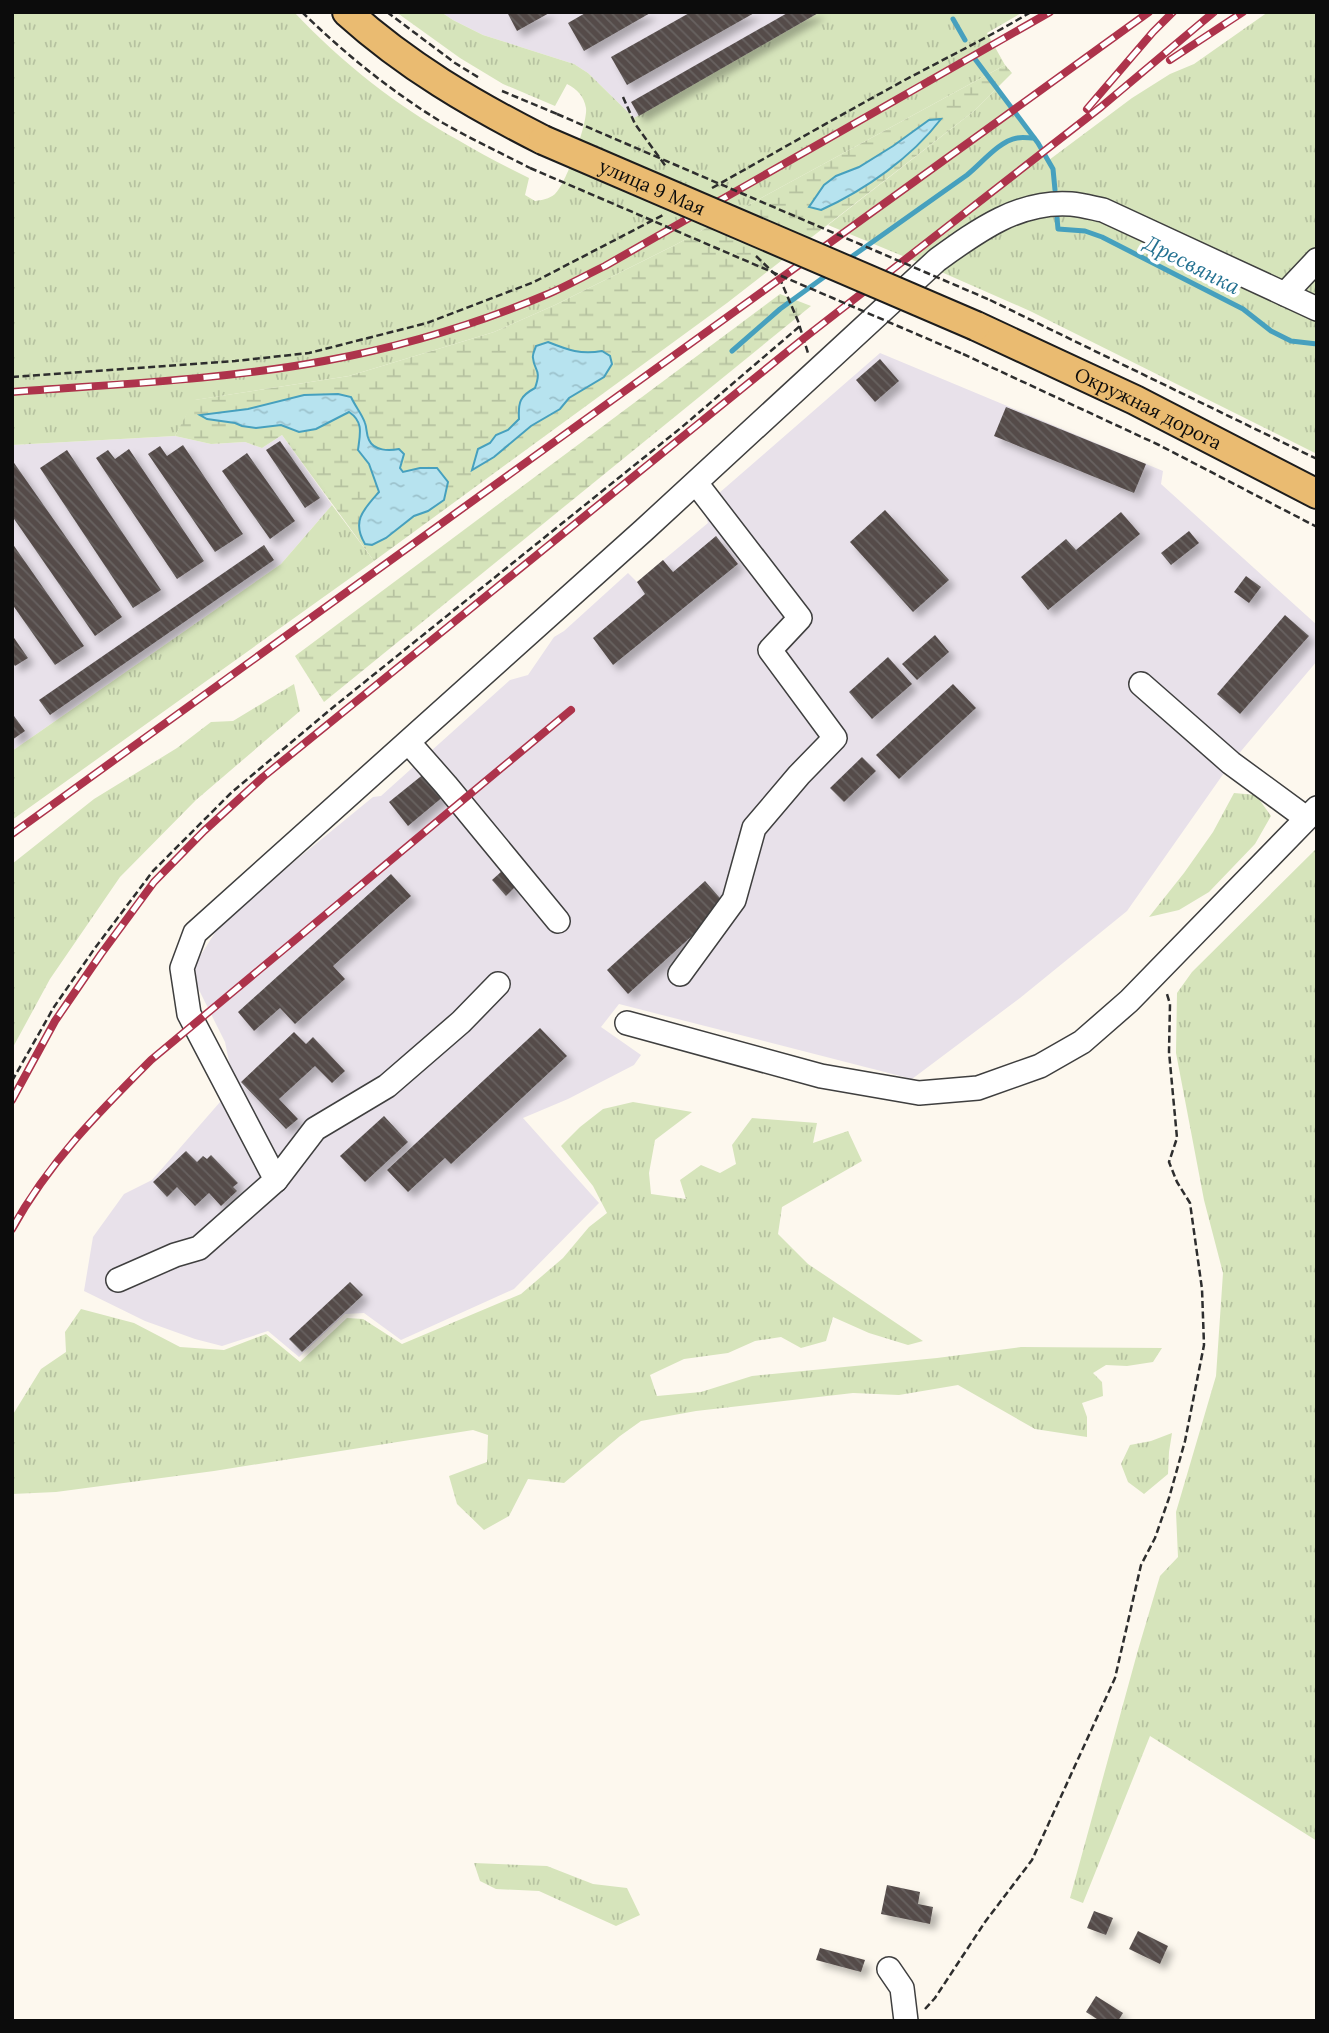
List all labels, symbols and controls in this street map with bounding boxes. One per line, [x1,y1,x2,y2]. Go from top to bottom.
street label: улица 9 Мая [596,154,709,220]
water label: Дресвянка [1139,229,1245,300]
street label: Окружная дорога [1071,362,1226,455]

